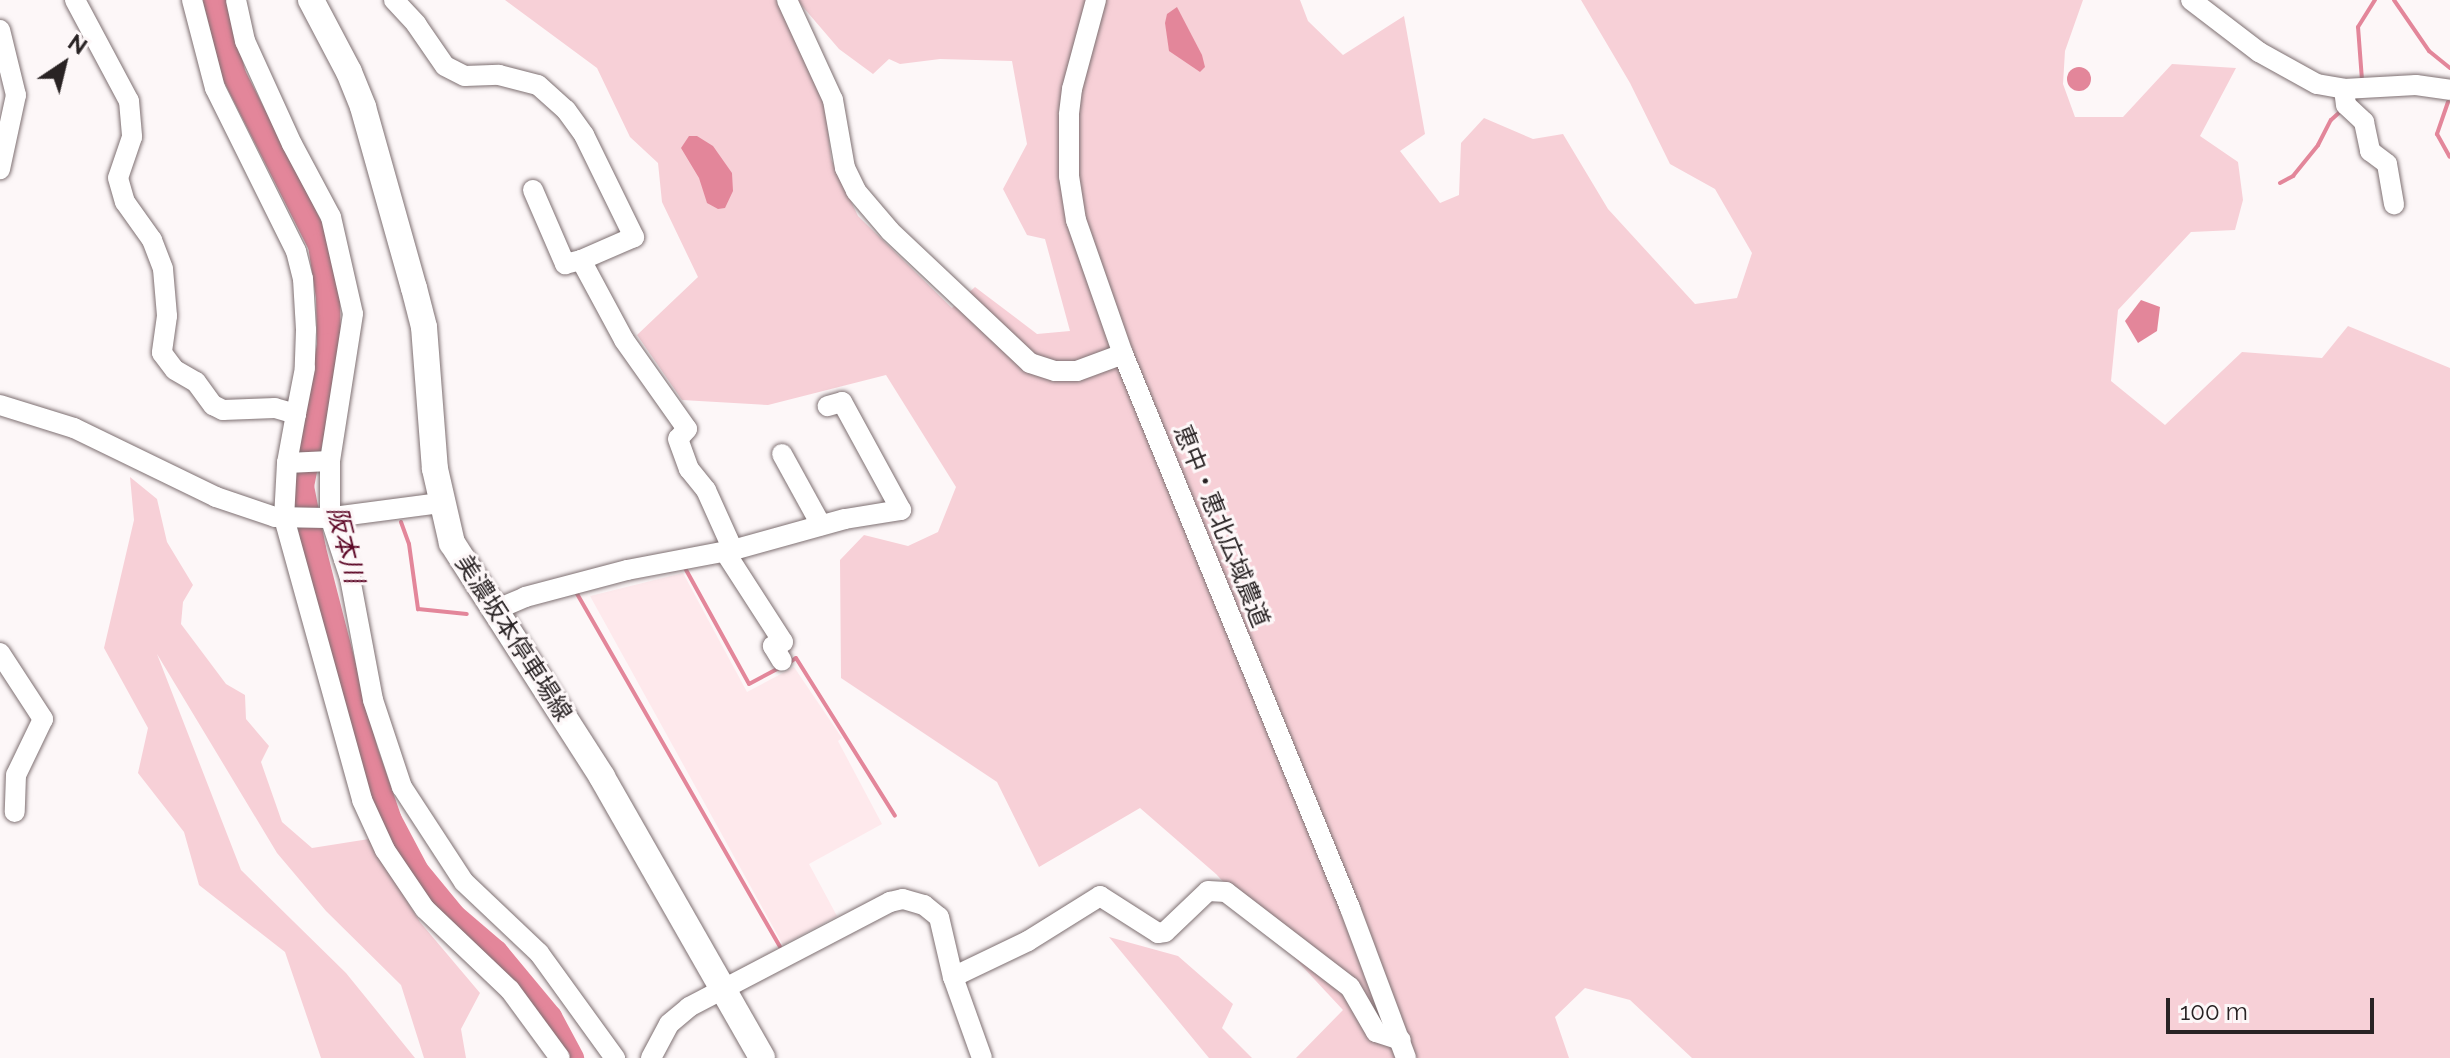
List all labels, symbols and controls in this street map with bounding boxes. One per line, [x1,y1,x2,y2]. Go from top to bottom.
north arrow [24,24,104,104]
text: N [63,29,92,60]
street label: 恵中・恵北広域農道 [1168,420,1276,632]
water label: 阪本川 [320,503,370,587]
street label: 美濃坂本停車場線 [450,550,578,726]
scale bar [2170,982,2378,1032]
text: 100 m [2180,997,2248,1026]

